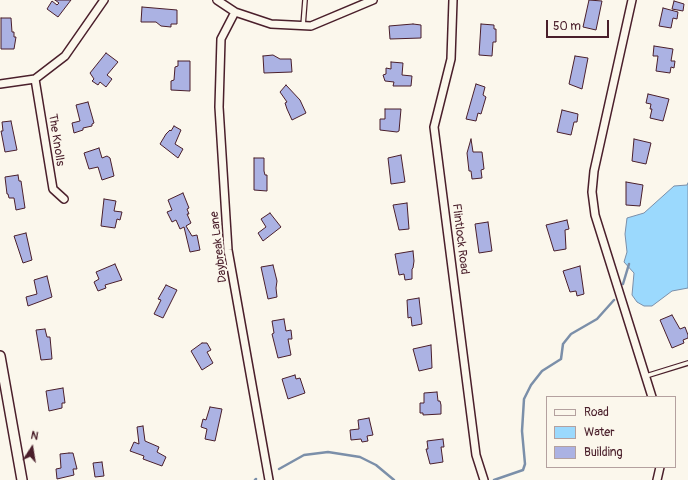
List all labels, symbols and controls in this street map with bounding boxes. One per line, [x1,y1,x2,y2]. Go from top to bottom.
scale bar [548,12,611,38]
text: 50 m [553,19,581,34]
street label: The Knolls [45,113,67,167]
street label: Flintlock Road [448,203,472,275]
street label: Daybreak Lane [207,210,231,284]
legend [546,396,676,468]
text: Road [584,405,609,420]
text: Water [584,425,615,440]
north arrow [12,428,52,468]
text: N [30,429,40,443]
text: Building [584,445,623,460]

